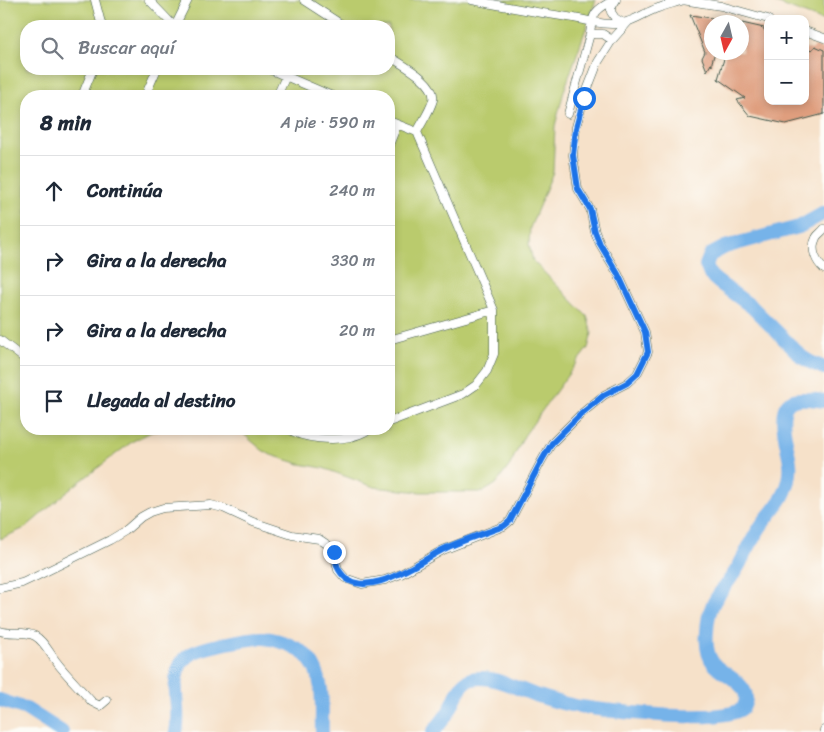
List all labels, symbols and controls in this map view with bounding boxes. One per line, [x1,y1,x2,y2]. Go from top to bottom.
north arrow [704,15,749,60]
map controls [764,15,809,105]
button: + [764,15,809,60]
search box [20,20,395,75]
text: Buscar aquí [78,31,175,64]
icon: search [38,34,66,62]
button: − [764,60,809,105]
route start [573,87,596,110]
text: 8 min [40,104,91,142]
text: A pie · 590 m [280,108,375,137]
text: Continúa [87,174,162,207]
text: 240 m [329,176,375,205]
icon: ahead [40,177,68,205]
text: Gira a la derecha [87,244,226,277]
text: 330 m [331,246,375,275]
icon: right [40,247,68,275]
text: Gira a la derecha [87,314,226,347]
text: 20 m [339,316,375,345]
icon: right [40,317,68,345]
text: Llegada al destino [87,384,236,417]
icon: arrive [40,387,68,415]
route end [323,541,346,564]

